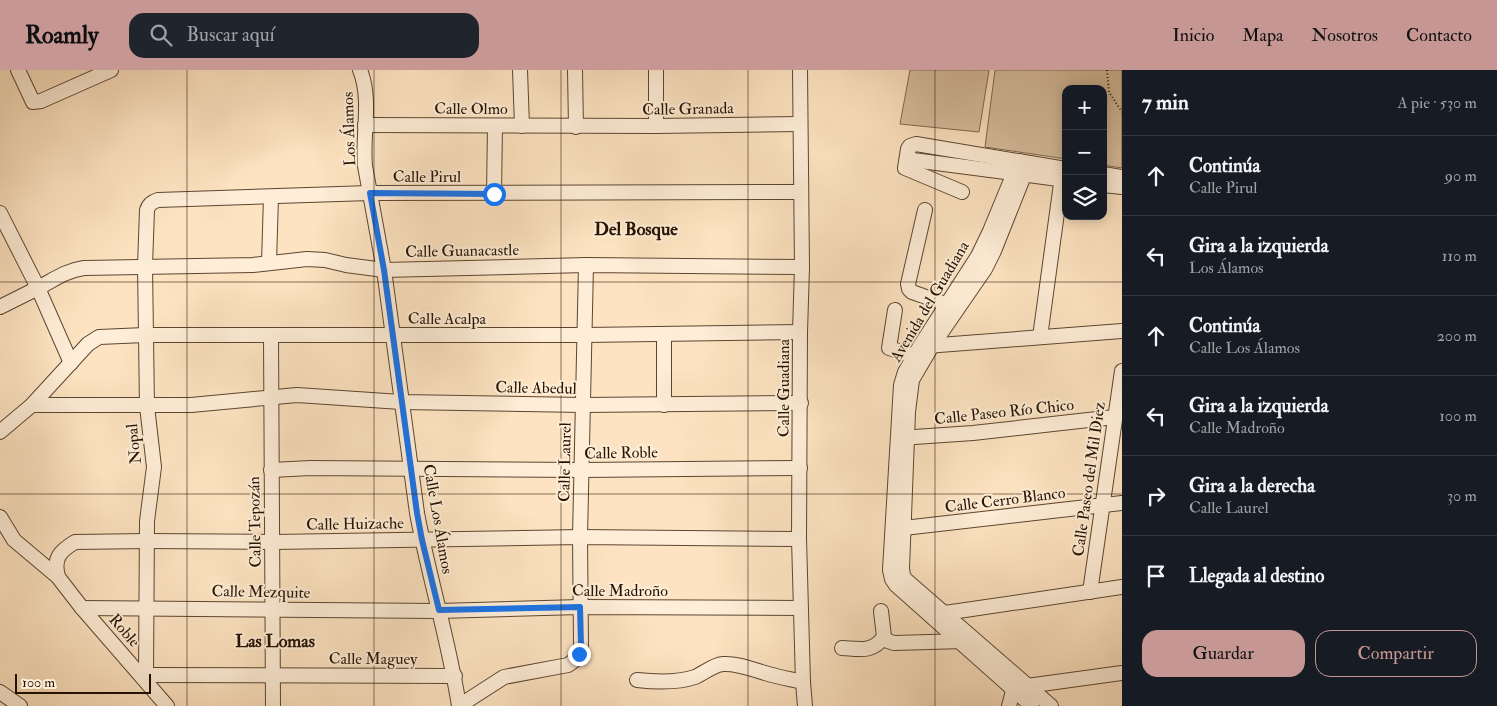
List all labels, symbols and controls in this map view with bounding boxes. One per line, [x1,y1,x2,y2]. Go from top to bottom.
search box [129,13,479,58]
text: Roamly [25,20,99,51]
icon: search [147,21,175,49]
text: Buscar aquí [187,23,275,47]
text: Inicio [1172,24,1214,47]
text: Mapa [1242,24,1284,47]
text: Nosotros [1312,24,1378,47]
text: Contacto [1406,24,1472,47]
map controls [1062,85,1107,220]
button: + [1062,85,1107,130]
text: 7 min [1142,89,1189,116]
street label: Los Álamos [337,91,360,167]
text: A pie · 530 m [1398,93,1477,113]
street label: Calle Granada [642,98,734,120]
street label: Calle Olmo [434,99,508,119]
button: − [1062,130,1107,175]
text: Continúa [1189,154,1260,178]
icon: ahead [1142,162,1170,190]
text: 90 m [1445,166,1477,186]
street label: Calle Pirul [393,167,461,187]
button: layers [1062,175,1107,220]
text: Calle Pirul [1189,178,1257,198]
route start [483,183,506,206]
district label: Del Bosque [594,218,678,241]
text: Gira a la izquierda [1189,234,1328,258]
street label: Avenida del Guadiana [885,237,974,366]
street label: Calle Guanacastle [405,240,519,262]
icon: left [1142,242,1170,270]
text: 110 m [1442,246,1477,266]
text: Los Álamos [1189,258,1264,278]
street label: Calle Acalpa [408,309,487,330]
text: Continúa [1189,314,1260,338]
icon: ahead [1142,322,1170,350]
text: 200 m [1437,326,1477,346]
street label: Calle Guadiana [774,338,794,437]
text: Calle Los Álamos [1189,338,1300,358]
street label: Calle Abedul [495,377,577,399]
text: Gira a la izquierda [1189,394,1328,418]
street label: Calle Paseo Río Chico [933,395,1075,429]
street label: Calle Paseo del Mil Diez [1068,400,1110,558]
icon: left [1142,402,1170,430]
text: 100 m [1439,406,1477,426]
text: Calle Madroño [1189,418,1285,438]
street label: Calle Laurel [554,422,576,502]
street label: Nopal [122,423,147,465]
street label: Calle Roble [584,442,658,464]
street label: Calle Los Álamos [419,463,458,576]
text: Gira a la derecha [1189,474,1315,498]
street label: Calle Tepozán [244,476,267,568]
icon: right [1142,482,1170,510]
street label: Calle Cerro Blanco [944,483,1067,517]
text: 30 m [1447,486,1477,506]
text: Calle Laurel [1189,498,1269,518]
street label: Calle Huizache [306,513,404,535]
icon: arrive [1142,562,1170,590]
text: Llegada al destino [1189,564,1324,588]
street label: Calle Mezquite [211,581,311,603]
street label: Calle Madroño [572,581,668,601]
street label: Roble [104,610,144,652]
district label: Las Lomas [235,630,315,653]
button: Guardar [1142,630,1305,677]
button: Compartir [1315,630,1477,677]
route end [568,643,591,666]
street label: Calle Maguey [329,649,418,669]
scale bar [15,671,151,694]
text: 100 m [22,674,55,691]

